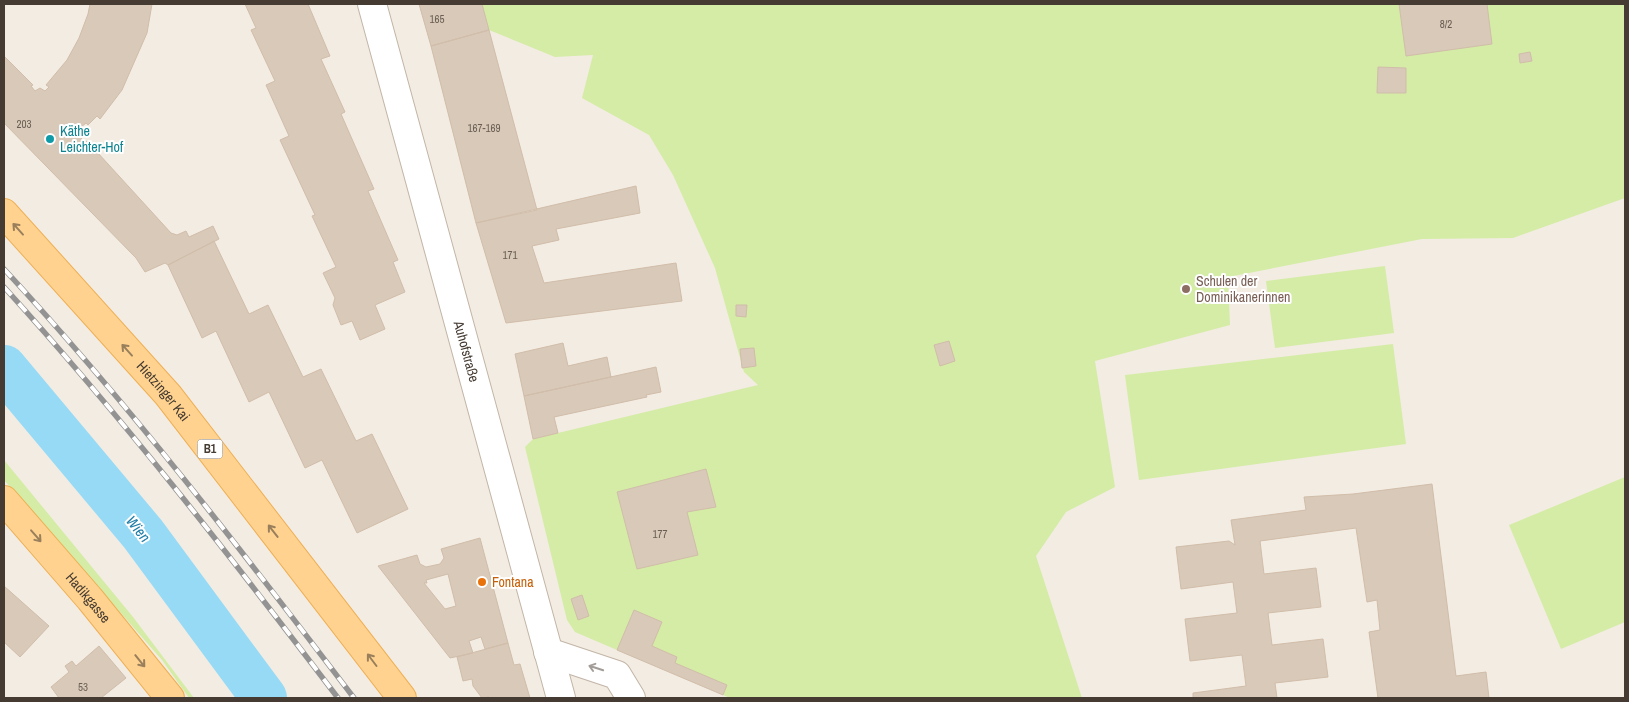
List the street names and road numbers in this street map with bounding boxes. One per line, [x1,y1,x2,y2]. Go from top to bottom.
street label: Auhofstraße [449,318,484,384]
street label: Hietzinger Kai [133,357,194,425]
road number: B1 [198,439,222,458]
street label: Hadikgasse [62,569,115,627]

